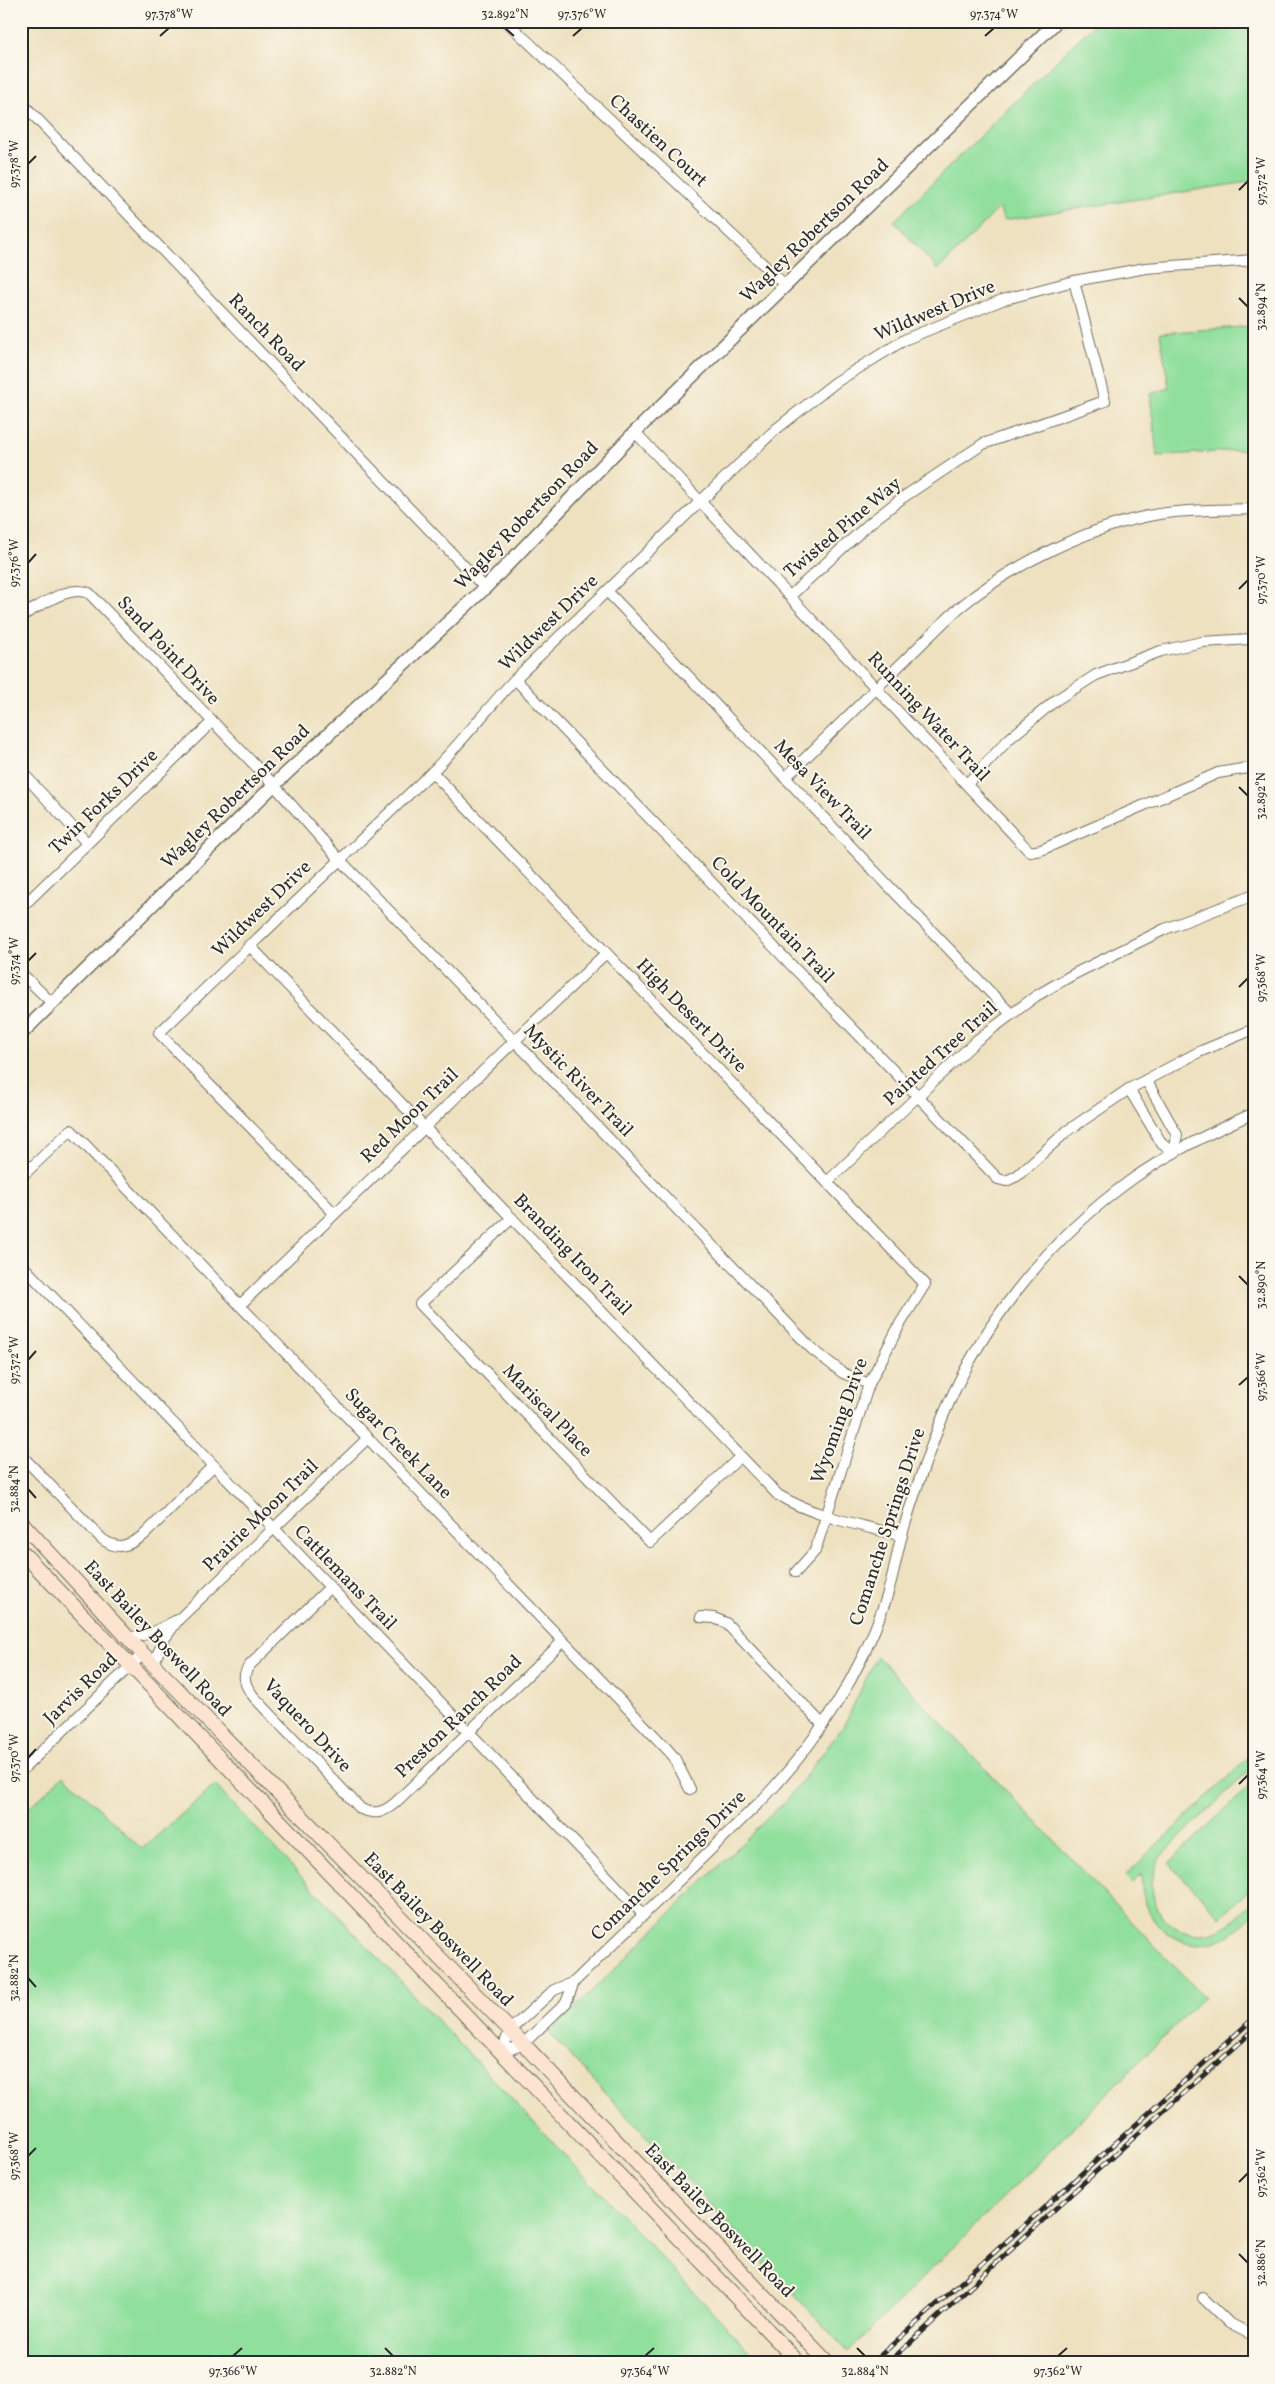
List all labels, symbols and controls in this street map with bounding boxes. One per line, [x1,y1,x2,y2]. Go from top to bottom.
text: 97.378°W [145,7,193,23]
text: 32.892°N [481,7,529,23]
text: 97.376°W [558,7,606,23]
text: 97.374°W [970,7,1018,23]
street label: Chastien Court [603,89,713,194]
text: 97.378°W [7,140,23,188]
street label: Wagley Robertson Road [735,153,895,309]
text: 97.372°W [1254,157,1270,205]
street label: Wildwest Drive [870,274,1000,348]
text: 32.894°N [1254,283,1270,331]
street label: Ranch Road [222,288,310,378]
street label: Wagley Robertson Road [449,436,605,596]
street label: Twisted Pine Way [779,471,907,585]
text: 97.376°W [7,539,23,587]
text: 97.370°W [1254,556,1270,604]
street label: Wildwest Drive [494,569,604,677]
street label: Sand Point Drive [111,591,225,711]
street label: Running Water Trail [861,646,995,788]
street label: Wagley Robertson Road [156,719,316,875]
street label: Mesa View Trail [767,734,877,846]
street label: Twin Forks Drive [44,743,164,861]
text: 32.892°N [1254,772,1270,820]
street label: Cold Mountain Trail [704,851,840,990]
street label: Wildwest Drive [207,855,317,963]
text: 97.374°W [7,937,23,985]
street label: High Desert Drive [630,953,752,1079]
text: 97.368°W [1254,954,1270,1002]
street label: Painted Tree Trail [878,995,1004,1112]
street label: Mystic River Trail [517,1019,639,1143]
street label: Red Moon Trail [355,1062,465,1170]
street label: Branding Iron Trail [507,1188,637,1322]
text: 32.890°N [1254,1261,1270,1309]
text: 97.372°W [7,1336,23,1384]
text: 97.366°W [1254,1353,1270,1401]
street label: Wyoming Drive [805,1354,875,1488]
street label: Mariscal Place [496,1359,598,1463]
street label: Sugar Creek Lane [338,1383,458,1505]
street label: Comanche Springs Drive [844,1425,932,1629]
street label: Prairie Moon Trail [197,1454,325,1578]
text: 32.884°N [7,1465,23,1513]
street label: Cattlemans Trail [288,1519,402,1637]
street label: East Bailey Boswell Road [77,1555,237,1723]
street label: Jarvis Road [38,1647,124,1731]
street label: Preston Ranch Road [390,1649,528,1785]
street label: Vaquero Drive [257,1674,357,1778]
text: 97.370°W [7,1734,23,1782]
text: 97.364°W [1254,1751,1270,1800]
street label: Comanche Springs Drive [586,1785,752,1947]
street label: East Bailey Boswell Road [357,1847,519,2013]
text: 32.882°N [7,1954,23,2002]
text: 97.368°W [7,2132,23,2180]
street label: East Bailey Boswell Road [638,2138,800,2304]
text: 97.362°W [1254,2149,1270,2197]
text: 32.886°N [1254,2239,1270,2287]
text: 97.366°W [209,2364,257,2380]
text: 32.882°N [369,2364,417,2380]
text: 97.364°W [621,2364,670,2380]
text: 32.884°N [841,2364,889,2380]
text: 97.362°W [1034,2364,1082,2380]

